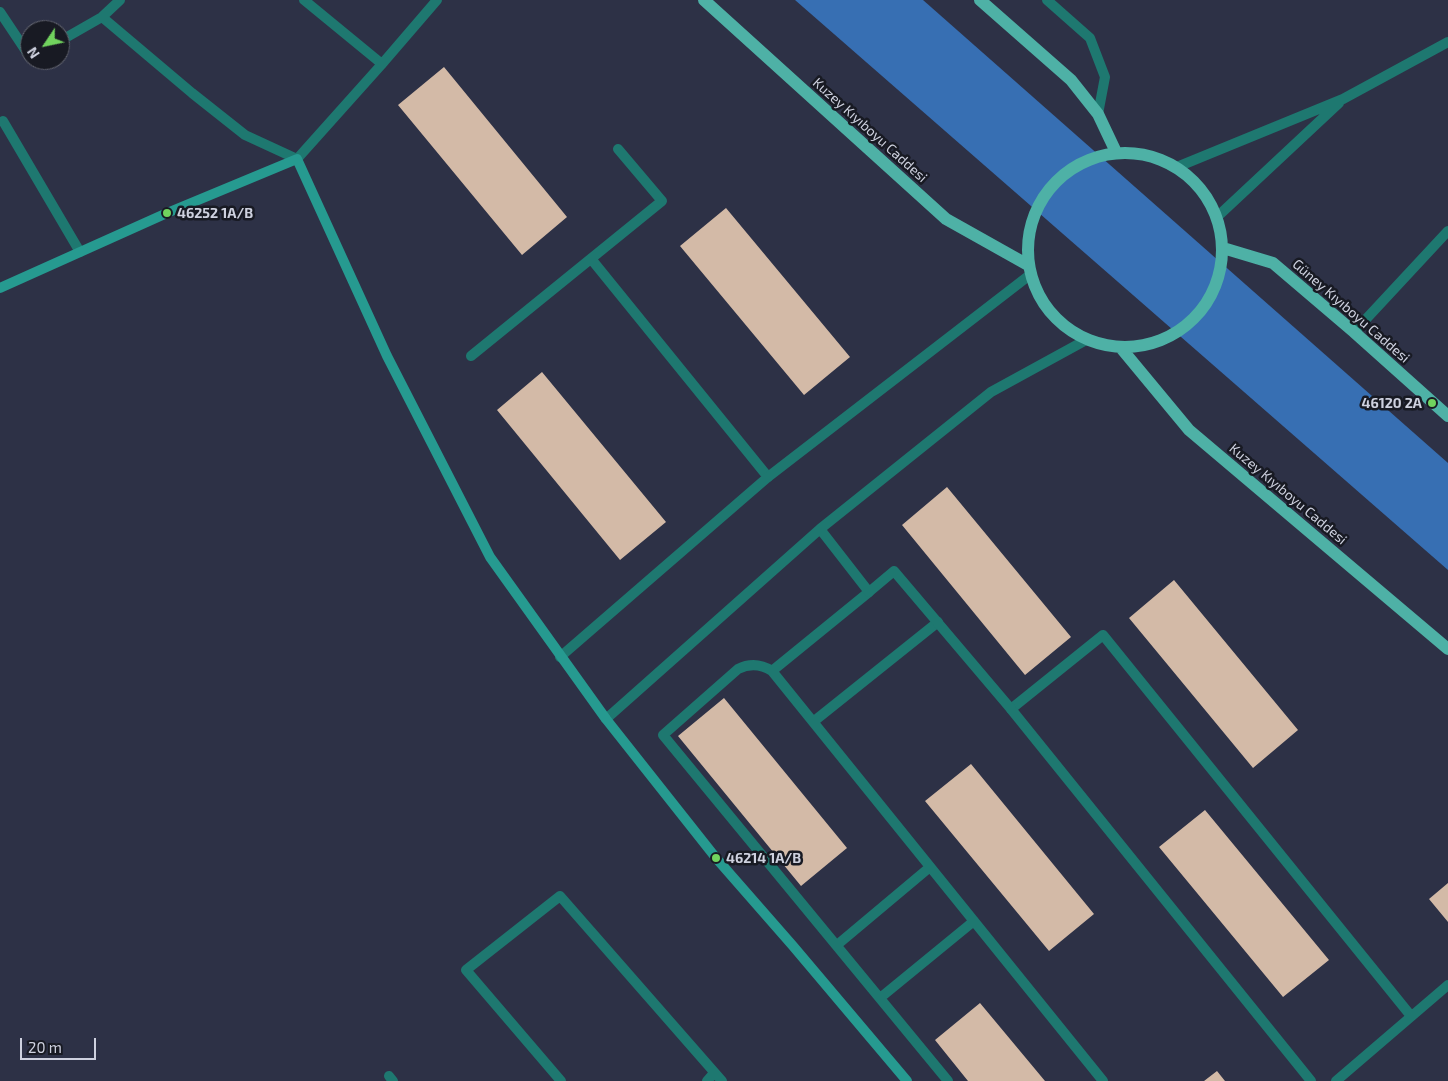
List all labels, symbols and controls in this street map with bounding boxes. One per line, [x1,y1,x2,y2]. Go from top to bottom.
north arrow [20,20,70,70]
text: N [23,44,43,62]
street label: Kuzey Kıyıboyu Caddesi [809,74,931,186]
place label: 46252 1A/B [177,205,253,221]
marker: 46252 1A/B [161,207,173,219]
street label: Güney Kıyıboyu Caddesi [1289,256,1413,366]
place label: 46120 2A [1362,395,1422,411]
marker: 46120 2A [1426,397,1438,409]
street label: Kuzey Kıyıboyu Caddesi [1226,440,1350,548]
place label: 46214 1A/B [726,850,801,866]
marker: 46214 1A/B [710,852,722,864]
scale bar [22,1028,99,1060]
text: 20 m [28,1038,62,1056]

